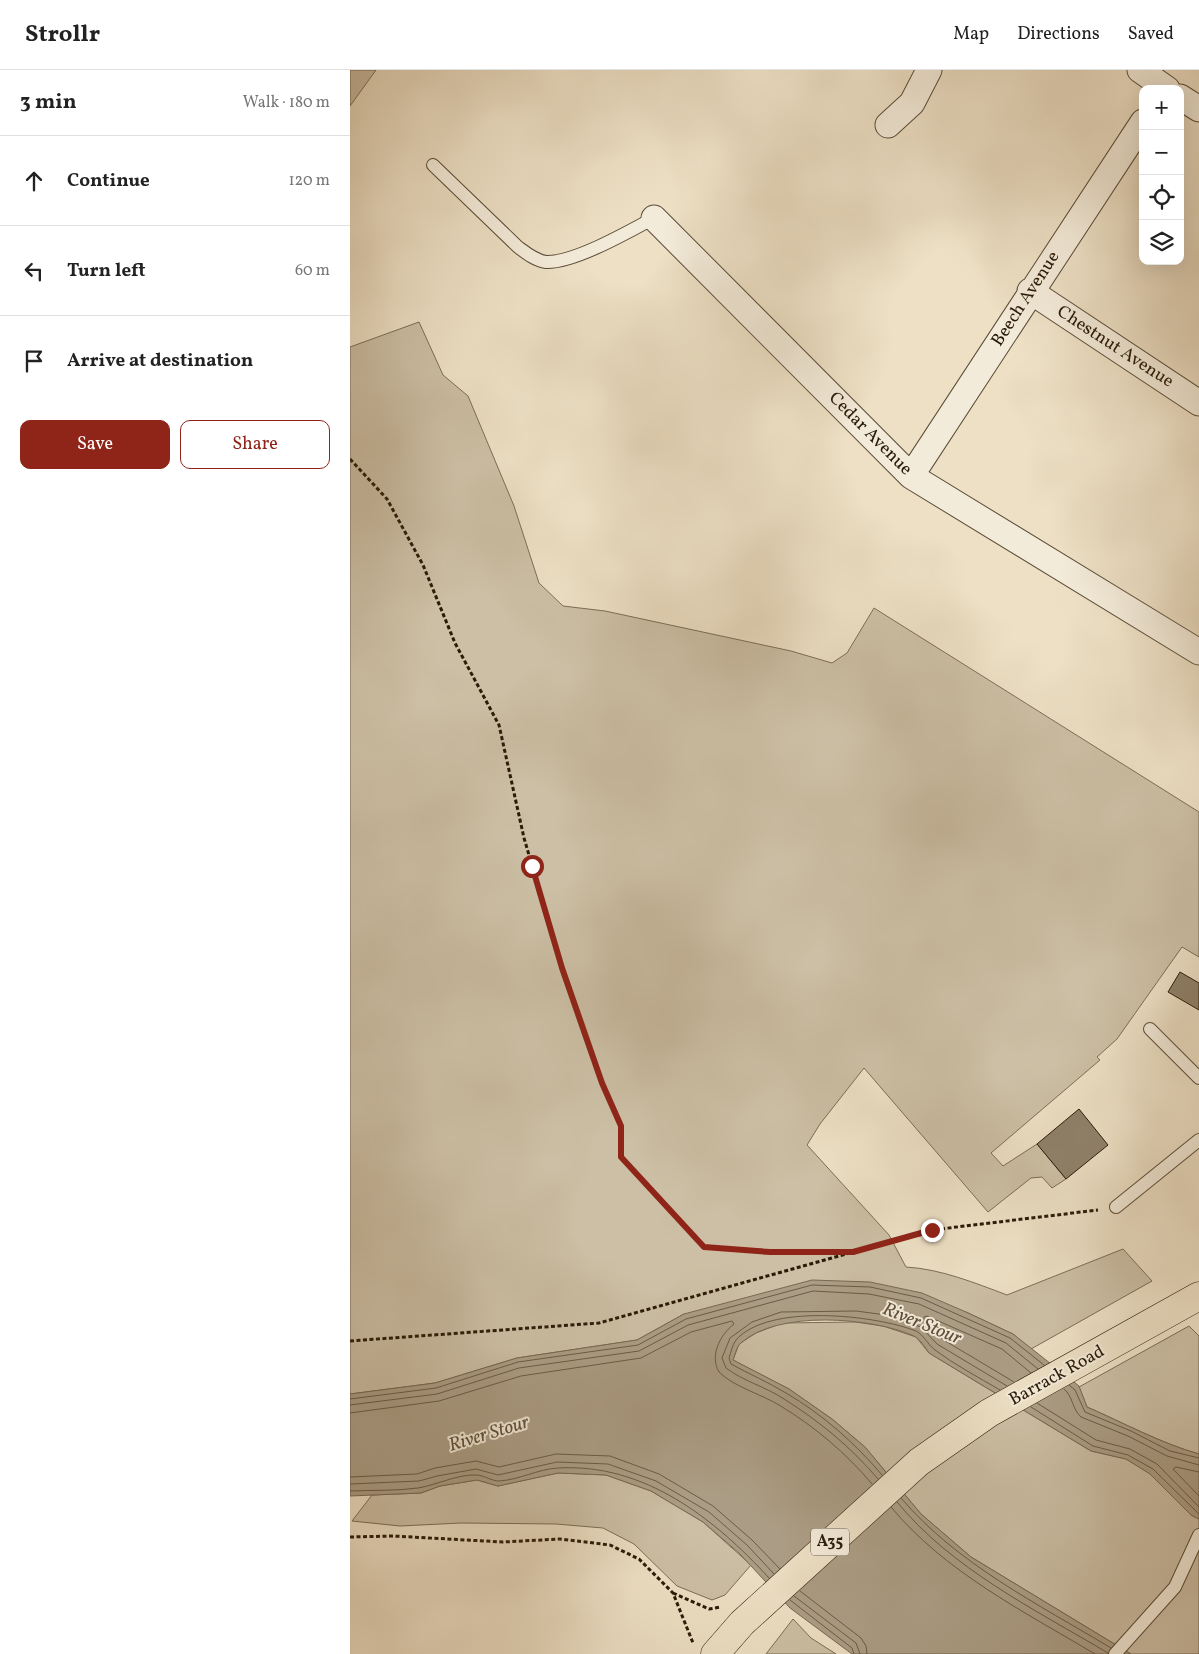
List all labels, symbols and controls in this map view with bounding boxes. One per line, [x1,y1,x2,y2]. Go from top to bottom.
text: Strollr [25,18,100,52]
text: Map [953,22,989,47]
text: Directions [1017,22,1100,47]
text: Saved [1128,22,1174,47]
map controls [1139,85,1184,265]
button: + [1139,85,1184,130]
text: 3 min [20,88,76,117]
text: Walk · 180 m [243,92,330,114]
button: − [1139,130,1184,175]
icon: ahead [20,167,48,195]
text: Continue [67,168,150,194]
text: 120 m [288,170,330,192]
button: locate [1139,175,1184,220]
button: layers [1139,220,1184,265]
street label: Beech Avenue [986,246,1066,352]
icon: left [20,257,48,285]
text: Turn left [67,258,146,284]
text: 60 m [295,260,330,282]
street label: Chestnut Avenue [1052,300,1178,394]
icon: arrive [20,347,48,375]
text: Arrive at destination [67,348,253,374]
street label: Cedar Avenue [822,386,918,482]
button: Save [20,420,170,469]
button: Share [180,420,330,469]
route start [521,855,544,878]
route end [921,1219,944,1242]
water label: River Stour [879,1296,966,1352]
street label: Barrack Road [1005,1339,1109,1413]
water label: River Stour [445,1409,533,1459]
road number: A35 [811,1528,849,1555]

